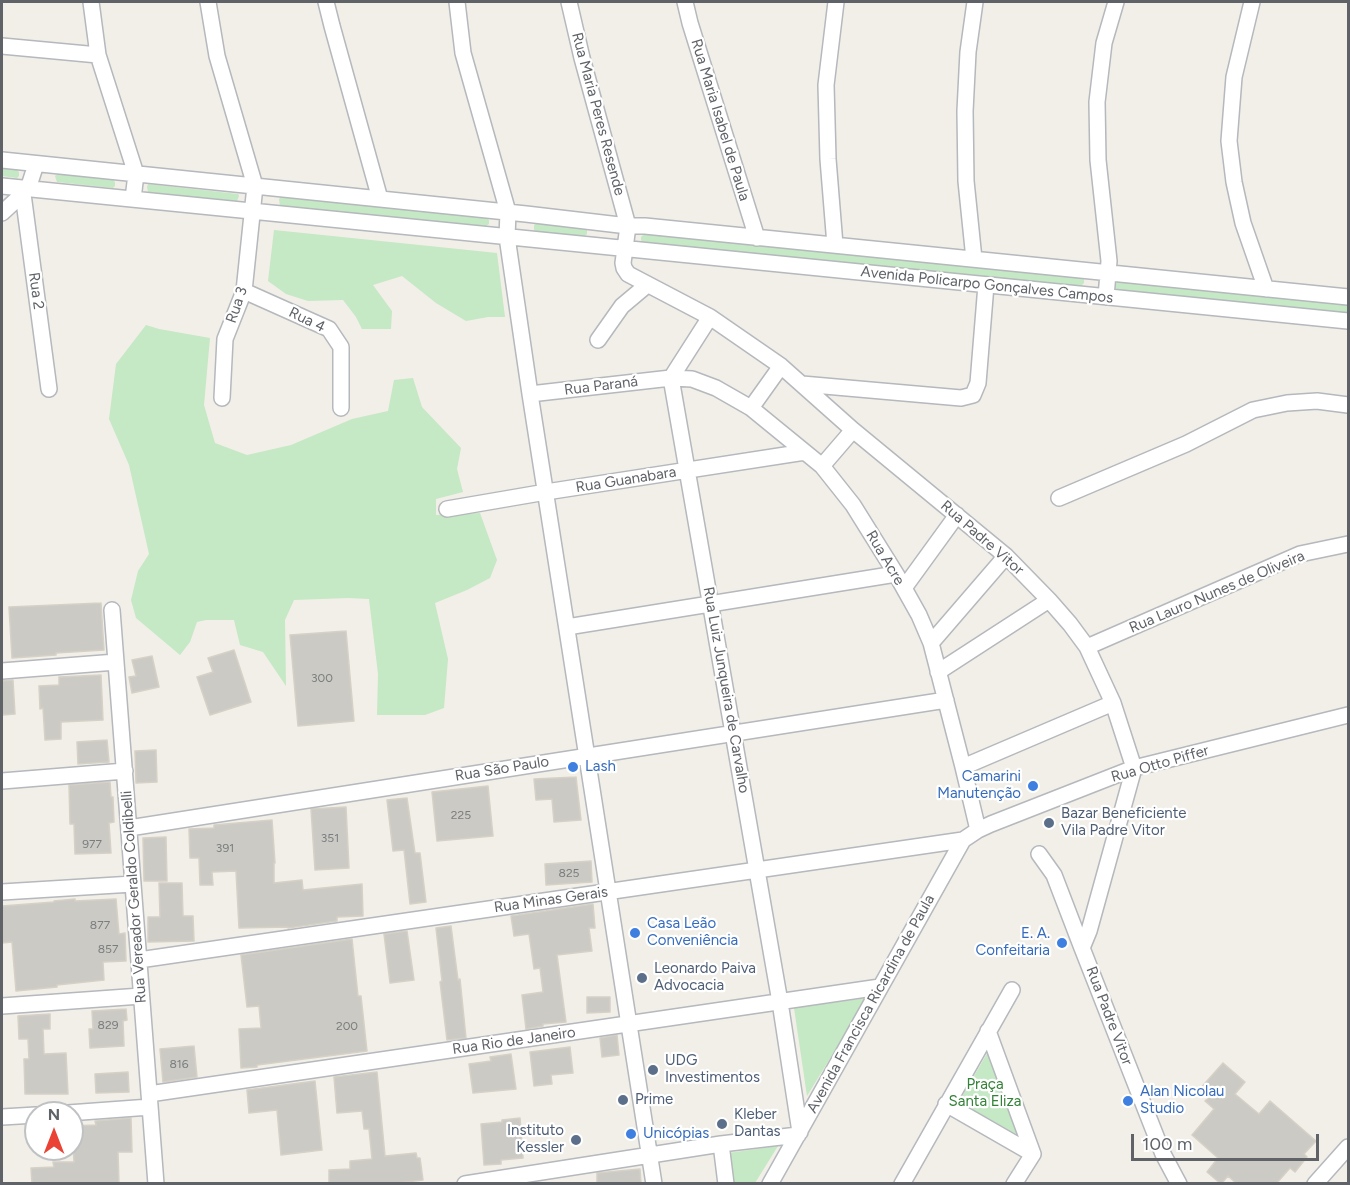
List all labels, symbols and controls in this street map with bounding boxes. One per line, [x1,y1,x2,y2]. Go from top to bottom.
street label: Rua Maria Peres Resende [568,30,628,198]
street label: Rua Maria Isabel de Paula [687,37,753,203]
street label: Avenida Policarpo Gonçalves Campos [860,263,1114,307]
street label: Rua 2 [24,271,48,311]
street label: Rua 3 [222,284,252,326]
street label: Rua 4 [286,303,328,337]
street label: Rua Paraná [563,373,639,399]
street label: Rua Guanabara [574,463,678,497]
street label: Rua Padre Vitor [937,497,1027,579]
street label: Rua Acre [862,527,908,589]
street label: Rua Lauro Nunes de Oliveira [1127,547,1307,637]
street label: Rua Luiz Junqueira de Carvalho [699,585,753,795]
house number: 300 [311,671,333,685]
street label: Rua Otto Piffer [1109,741,1211,787]
street label: Rua São Paulo [454,753,550,785]
place label: Lash [585,758,616,776]
marker: Lash [566,760,580,774]
place label: Camarini Manutenção [937,768,1021,803]
marker: Camarini Manutenção [1026,779,1040,793]
street label: Rua Vereador Geraldo Coldibelli [118,790,150,1004]
place label: Bazar Beneficiente Vila Padre Vitor [1061,805,1187,840]
house number: 225 [451,808,471,822]
marker: Bazar Beneficiente Vila Padre Vitor [1042,816,1056,830]
house number: 351 [321,831,339,845]
house number: 977 [82,837,102,851]
house number: 391 [216,841,234,855]
house number: 825 [559,866,579,880]
street label: Rua Minas Gerais [493,883,609,917]
street label: Avenida Francisca Ricardina de Paula [803,892,939,1116]
place label: Casa Leão Conveniência [647,915,738,950]
house number: 877 [90,918,110,932]
place label: E. A. Confeitaria [975,925,1050,960]
marker: Casa Leão Conveniência [628,926,642,940]
marker: E. A. Confeitaria [1055,936,1069,950]
house number: 857 [98,942,118,956]
place label: Leonardo Paiva Advocacia [654,960,756,995]
street label: Rua Padre Vitor [1082,964,1136,1068]
marker: Leonardo Paiva Advocacia [635,971,649,985]
house number: 829 [98,1018,118,1032]
house number: 200 [336,1019,358,1033]
street label: Rua Rio de Janeiro [451,1023,577,1059]
place label: UDG Investimentos [665,1052,760,1087]
house number: 816 [169,1057,189,1071]
marker: UDG Investimentos [646,1063,660,1077]
park label: Praça Santa Eliza [949,1076,1021,1111]
place label: Alan Nicolau Studio [1140,1083,1224,1118]
place label: Prime [635,1091,673,1109]
marker: Prime [616,1093,630,1107]
marker: Alan Nicolau Studio [1121,1094,1135,1108]
north arrow [24,1101,84,1161]
text: N [48,1105,60,1124]
place label: Kleber Dantas [734,1106,781,1141]
marker: Kleber Dantas [715,1117,729,1131]
place label: Instituto Kessler [507,1122,564,1157]
scale bar [1134,1122,1322,1160]
place label: Unicópias [643,1125,709,1143]
marker: Unicópias [624,1127,638,1141]
marker: Instituto Kessler [569,1133,583,1147]
text: 100 m [1142,1133,1192,1155]

